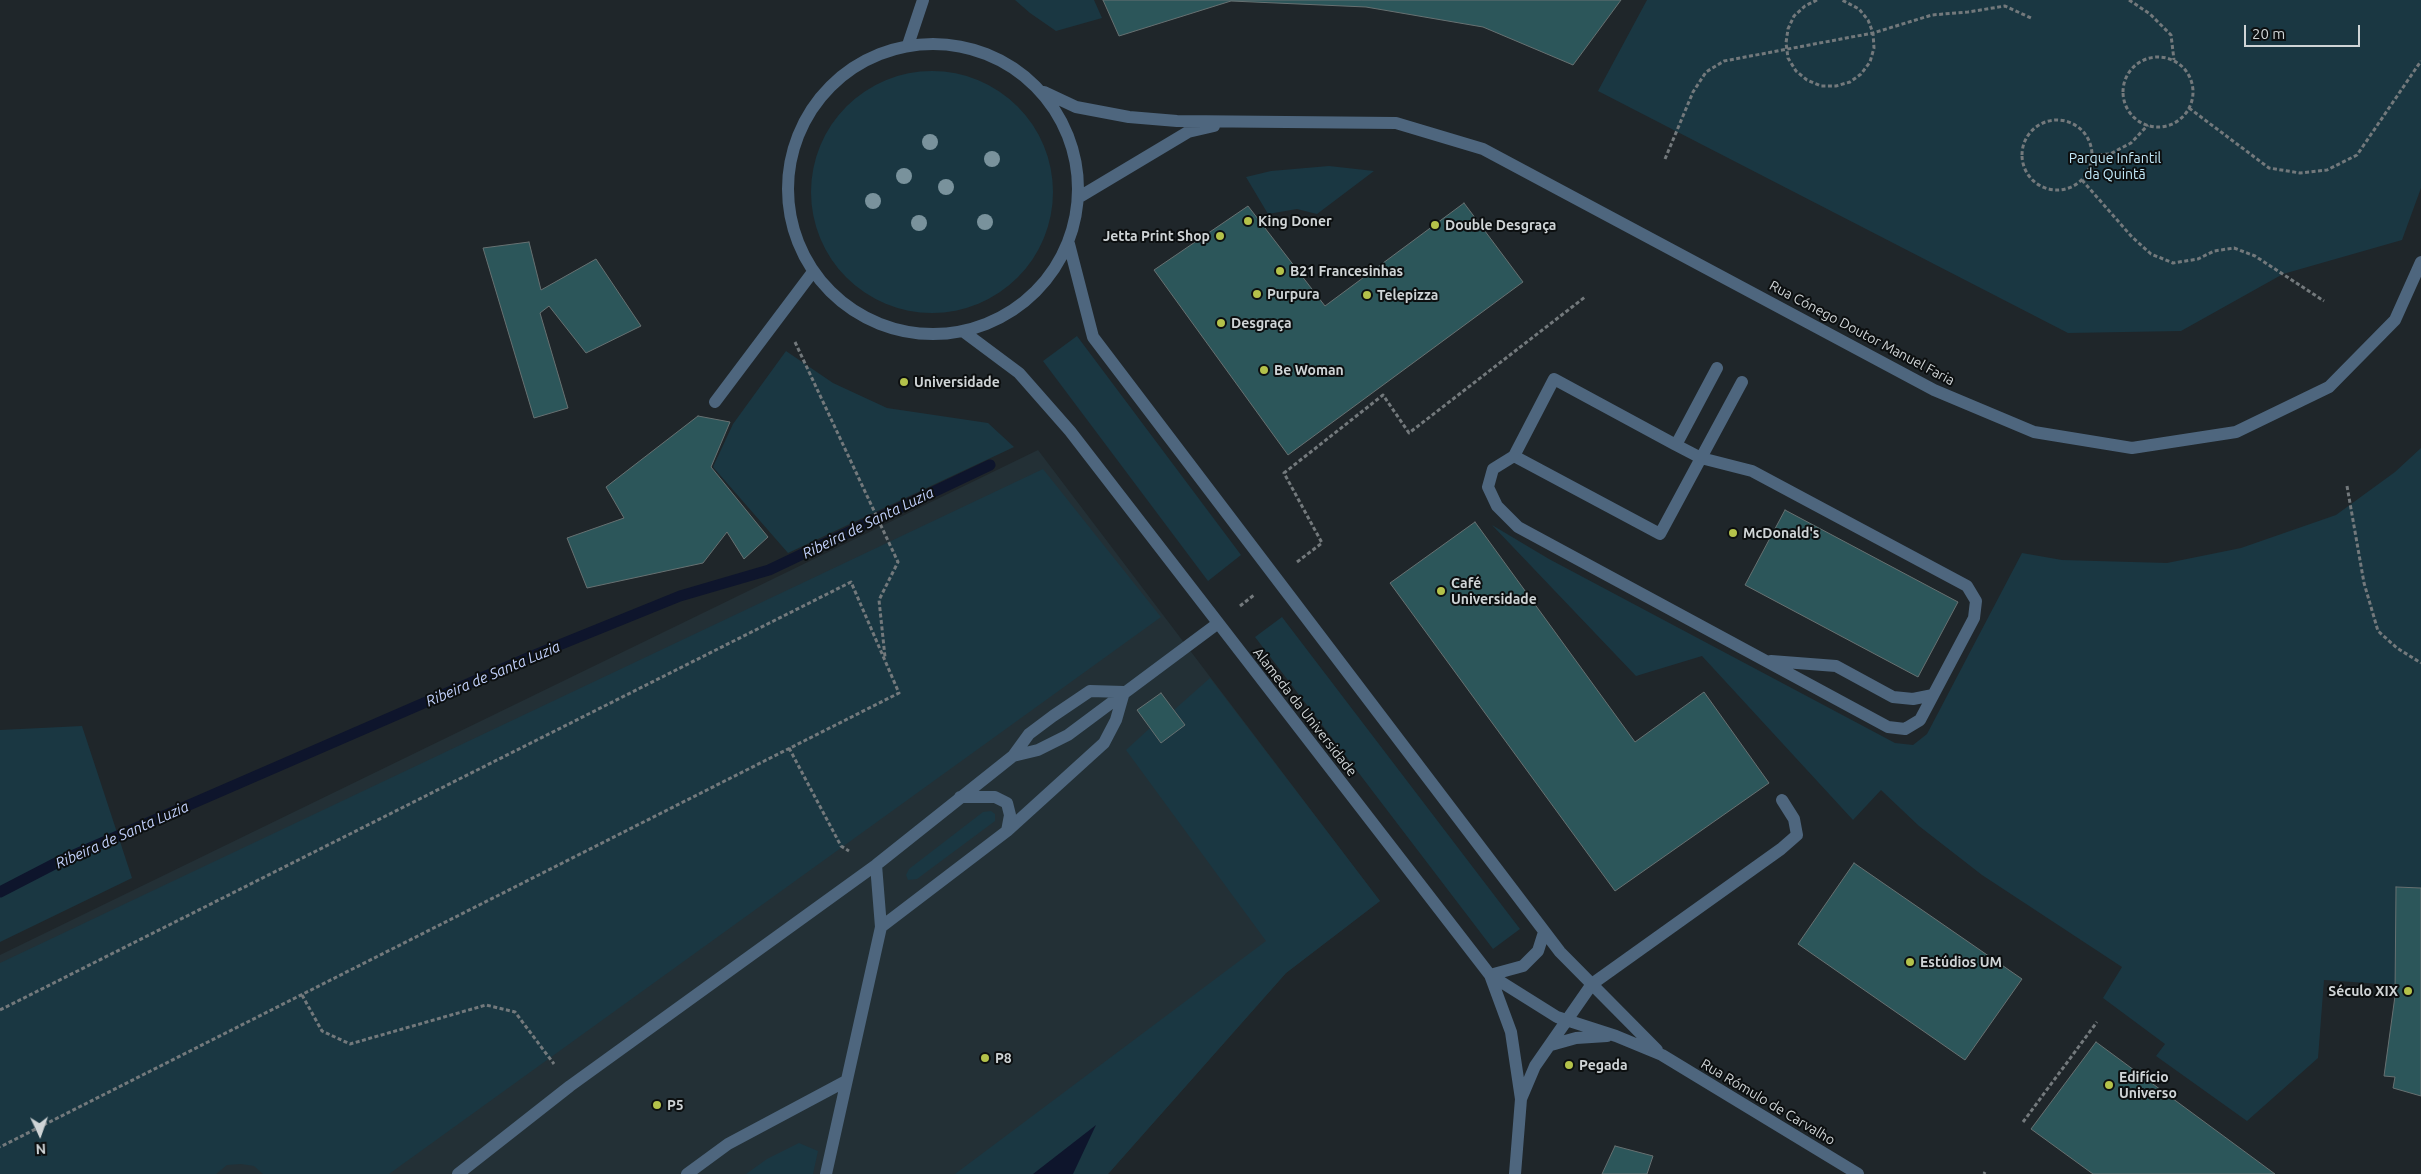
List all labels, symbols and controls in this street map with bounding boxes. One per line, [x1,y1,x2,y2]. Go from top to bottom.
scale bar [2246,15,2362,47]
text: 20 m [2252,25,2285,42]
park label: Parque Infantil da Quintã [2069,150,2161,182]
place label: King Doner [1258,213,1332,229]
marker: King Doner [1242,215,1254,227]
place label: Double Desgraça [1445,217,1556,233]
marker: Double Desgraça [1429,219,1441,231]
place label: Jetta Print Shop [1103,228,1210,244]
marker: Jetta Print Shop [1214,230,1226,242]
place label: B21 Francesinhas [1290,263,1403,279]
marker: B21 Francesinhas [1274,265,1286,277]
street label: Rua Cónego Doutor Manuel Faria [1767,277,1957,389]
place label: Purpura [1267,286,1320,302]
place label: Telepizza [1377,287,1438,303]
marker: Purpura [1251,288,1263,300]
marker: Telepizza [1361,289,1373,301]
place label: Desgraça [1231,315,1292,331]
marker: Desgraça [1215,317,1227,329]
place label: Be Woman [1274,362,1344,378]
marker: Be Woman [1258,364,1270,376]
place label: Universidade [914,374,1000,390]
marker: Universidade [898,376,910,388]
water label: Ribeira de Santa Luzia [799,483,937,563]
place label: McDonald's [1743,525,1819,541]
marker: McDonald's [1727,527,1739,539]
place label: Café Universidade [1451,575,1537,608]
marker: Café Universidade [1435,585,1447,597]
water label: Ribeira de Santa Luzia [423,638,563,710]
street label: Alameda da Universidade [1250,644,1360,780]
water label: Ribeira de Santa Luzia [52,797,192,873]
place label: Estúdios UM [1920,954,2002,970]
marker: Estúdios UM [1904,956,1916,968]
place label: Século XIX [2328,983,2398,999]
marker: Século XIX [2402,985,2414,997]
place label: P8 [995,1050,1012,1066]
marker: P8 [979,1052,991,1064]
street label: Rua Rómulo de Carvalho [1698,1055,1838,1149]
place label: Pegada [1579,1057,1628,1073]
marker: Pegada [1563,1059,1575,1071]
place label: Edifício Universo [2119,1069,2177,1102]
marker: Edifício Universo [2103,1079,2115,1091]
place label: P5 [667,1097,684,1113]
marker: P5 [651,1099,663,1111]
north arrow [15,1109,65,1159]
text: N [35,1141,46,1157]

